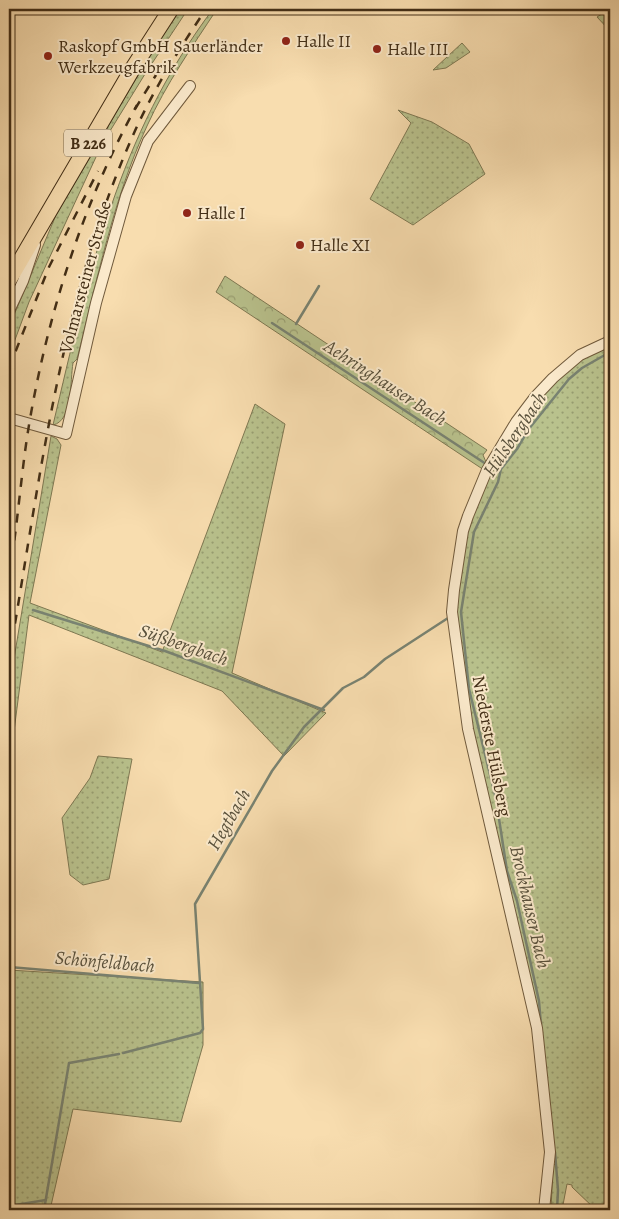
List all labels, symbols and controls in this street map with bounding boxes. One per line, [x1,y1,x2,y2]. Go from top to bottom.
place label: Halle II [296,29,351,53]
place label: Raskopf GmbH Sauerländer Werkzeugfabrik [57,34,263,79]
marker: Halle II [280,35,292,47]
place label: Halle III [387,37,449,61]
marker: Halle III [371,43,383,55]
marker: Raskopf GmbH Sauerländer Werkzeugfabrik [42,50,54,62]
road number: B 226 [64,130,112,156]
street label: Volmarsteiner Straße [53,198,117,357]
place label: Halle I [197,201,246,225]
marker: Halle I [181,207,193,219]
place label: Halle XI [310,233,370,257]
marker: Halle XI [294,239,306,251]
water label: Aehringhauser Bach [318,333,452,432]
water label: Hülsbergbach [477,387,553,482]
water label: Süßbergbach [135,618,232,672]
street label: Niederste Hülsberg [467,673,517,819]
water label: Hegtbach [201,784,257,855]
water label: Brockhauser Bach [503,843,557,971]
water label: Schönfeldbach [54,945,156,979]

